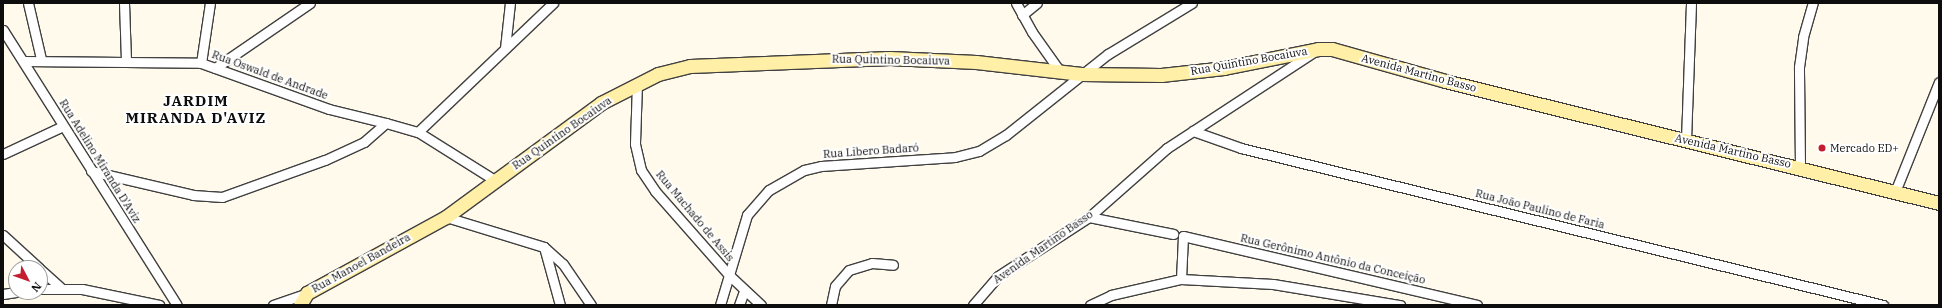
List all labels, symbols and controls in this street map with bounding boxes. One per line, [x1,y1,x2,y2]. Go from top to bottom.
street label: Rua Quintino Bocaiuva [1190,44,1308,78]
street label: Rua Oswald de Andrade [210,48,330,102]
street label: Avenida Martino Basso [1360,51,1478,95]
street label: Rua Quintino Bocaiuva [832,52,950,68]
district label: JARDIM MIRANDA D'AVIZ [126,91,266,126]
street label: Rua Quintino Bocaiuva [510,94,614,172]
street label: Rua Adelino Miranda D'Aviz [56,97,144,225]
street label: Avenida Martino Basso [1674,131,1792,171]
street label: Rua Libero Badaró [823,141,919,161]
place label: Mercado ED+ [1830,141,1899,155]
marker: Mercado ED+ [1817,143,1827,153]
street label: Rua Machado de Assis [653,168,737,264]
street label: Rua João Paulino de Faria [1474,187,1606,231]
street label: Avenida Martino Basso [991,208,1095,286]
street label: Rua Manoel Bandeira [309,230,413,296]
street label: Rua Gerônimo Antônio da Conceição [1239,231,1427,287]
north arrow [8,260,48,300]
text: N [28,279,44,295]

